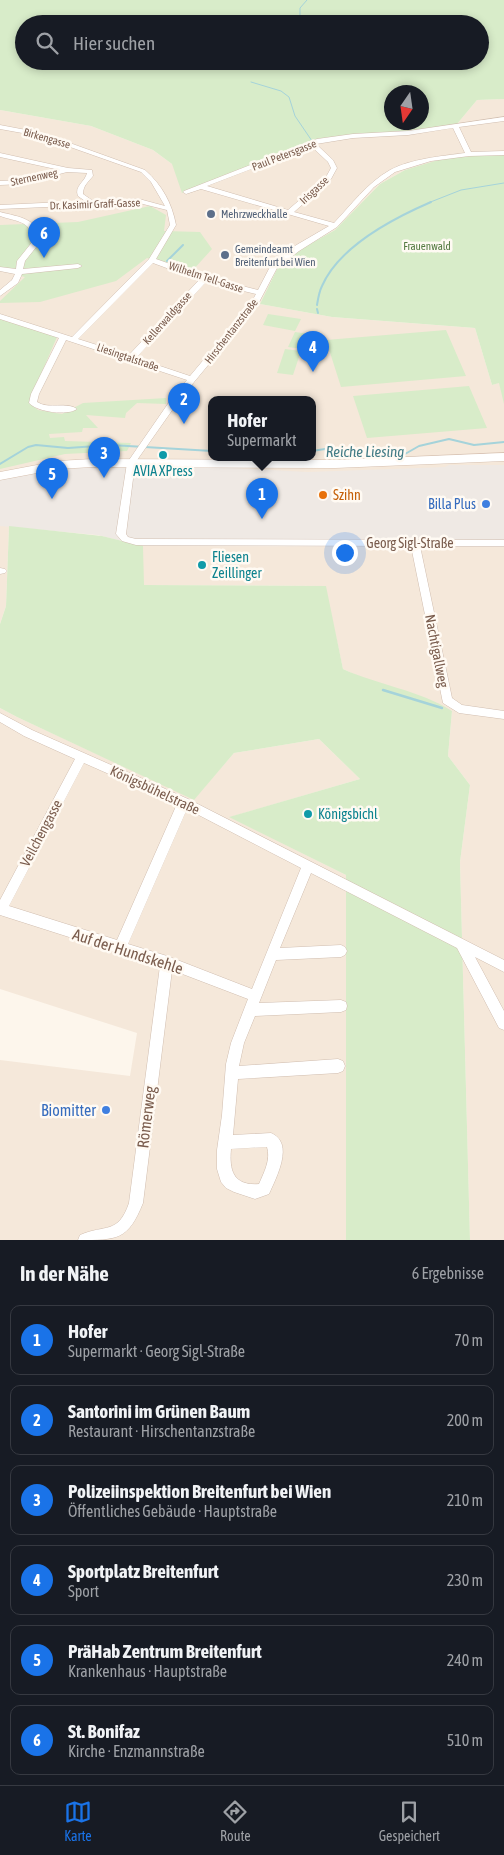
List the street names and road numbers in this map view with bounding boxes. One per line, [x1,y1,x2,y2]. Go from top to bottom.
street label: Birkengasse [22,126,72,150]
street label: Paul Petersgasse [250,137,318,173]
street label: Sternenweg [9,166,59,188]
street label: Irisgasse [297,174,331,206]
street label: Dr. Kasimir Graff-Gasse [49,196,141,212]
street label: Wilhelm Tell-Gasse [167,259,245,295]
street label: Kellerwaldgasse [140,289,194,347]
street label: Hirschentanzstraße [202,296,260,366]
street label: Liesingtalstraße [95,341,161,373]
street label: Georg Sigl-Straße [366,535,454,551]
street label: Nachtigallweg [422,613,452,689]
street label: Königsbühelstraße [108,762,202,818]
street label: Veilchengasse [17,797,65,869]
street label: Auf der Hundskehle [71,925,185,977]
street label: Römerweg [133,1085,160,1149]

